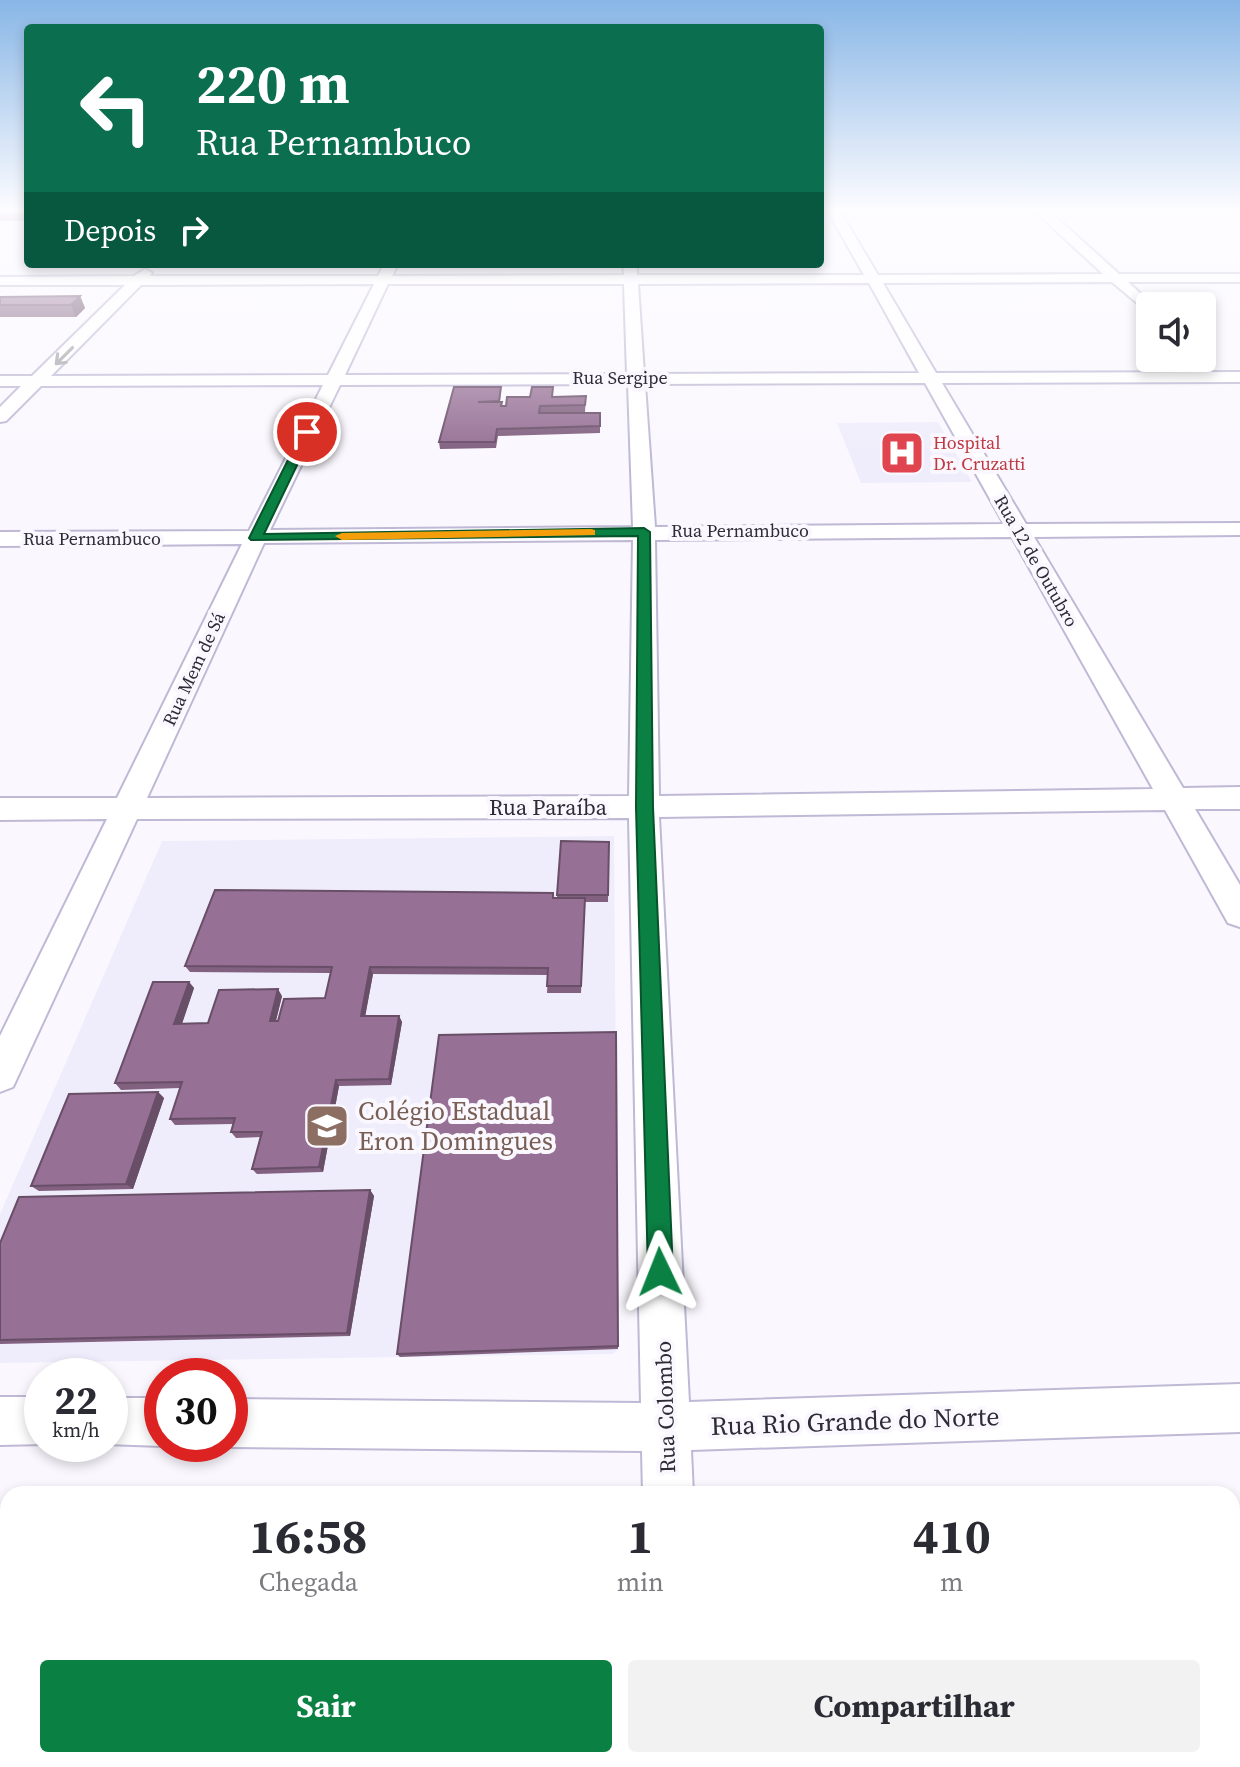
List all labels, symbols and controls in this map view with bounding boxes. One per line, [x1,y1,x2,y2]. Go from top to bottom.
text: 220 m [196,45,350,122]
icon: left [64,56,168,160]
text: Rua Pernambuco [196,118,472,167]
icon: right [172,208,216,252]
text: Depois [64,210,156,251]
map controls [1136,292,1216,372]
button: sound [1136,292,1216,372]
one-way arrow [54,346,73,366]
street label: Rua Sergipe [572,365,668,390]
pin [273,398,341,466]
icon: arrive [285,410,329,454]
hospital icon: Hospital Dr. Cruzatti [878,429,926,477]
place label: Hospital Dr. Cruzatti [933,430,1025,476]
street label: Rua 12 de Outubro [989,490,1084,631]
street label: Rua Pernambuco [671,518,809,543]
street label: Rua Pernambuco [23,526,161,551]
street label: Rua Mem de Sá [156,607,231,730]
street label: Rua Paraíba [489,792,608,822]
place label: Colégio Estadual Eron Domingues [358,1093,553,1159]
school or university icon: Colégio Estadual Eron Domingues [303,1102,351,1150]
position arrow [618,1230,702,1314]
street label: Rua Colombo [648,1340,682,1474]
speed limit sign: 30 [144,1358,248,1462]
text: 22 [54,1373,98,1427]
street label: Rua Rio Grande do Norte [710,1398,1000,1444]
text: km/h [52,1416,100,1444]
text: 16:58 [249,1503,368,1569]
text: 1 [627,1503,653,1569]
text: 410 [913,1503,991,1569]
text: Chegada [259,1564,358,1600]
text: min [617,1564,664,1600]
text: m [940,1564,964,1600]
button: Sair [40,1660,612,1752]
button: Compartilhar [628,1660,1200,1752]

